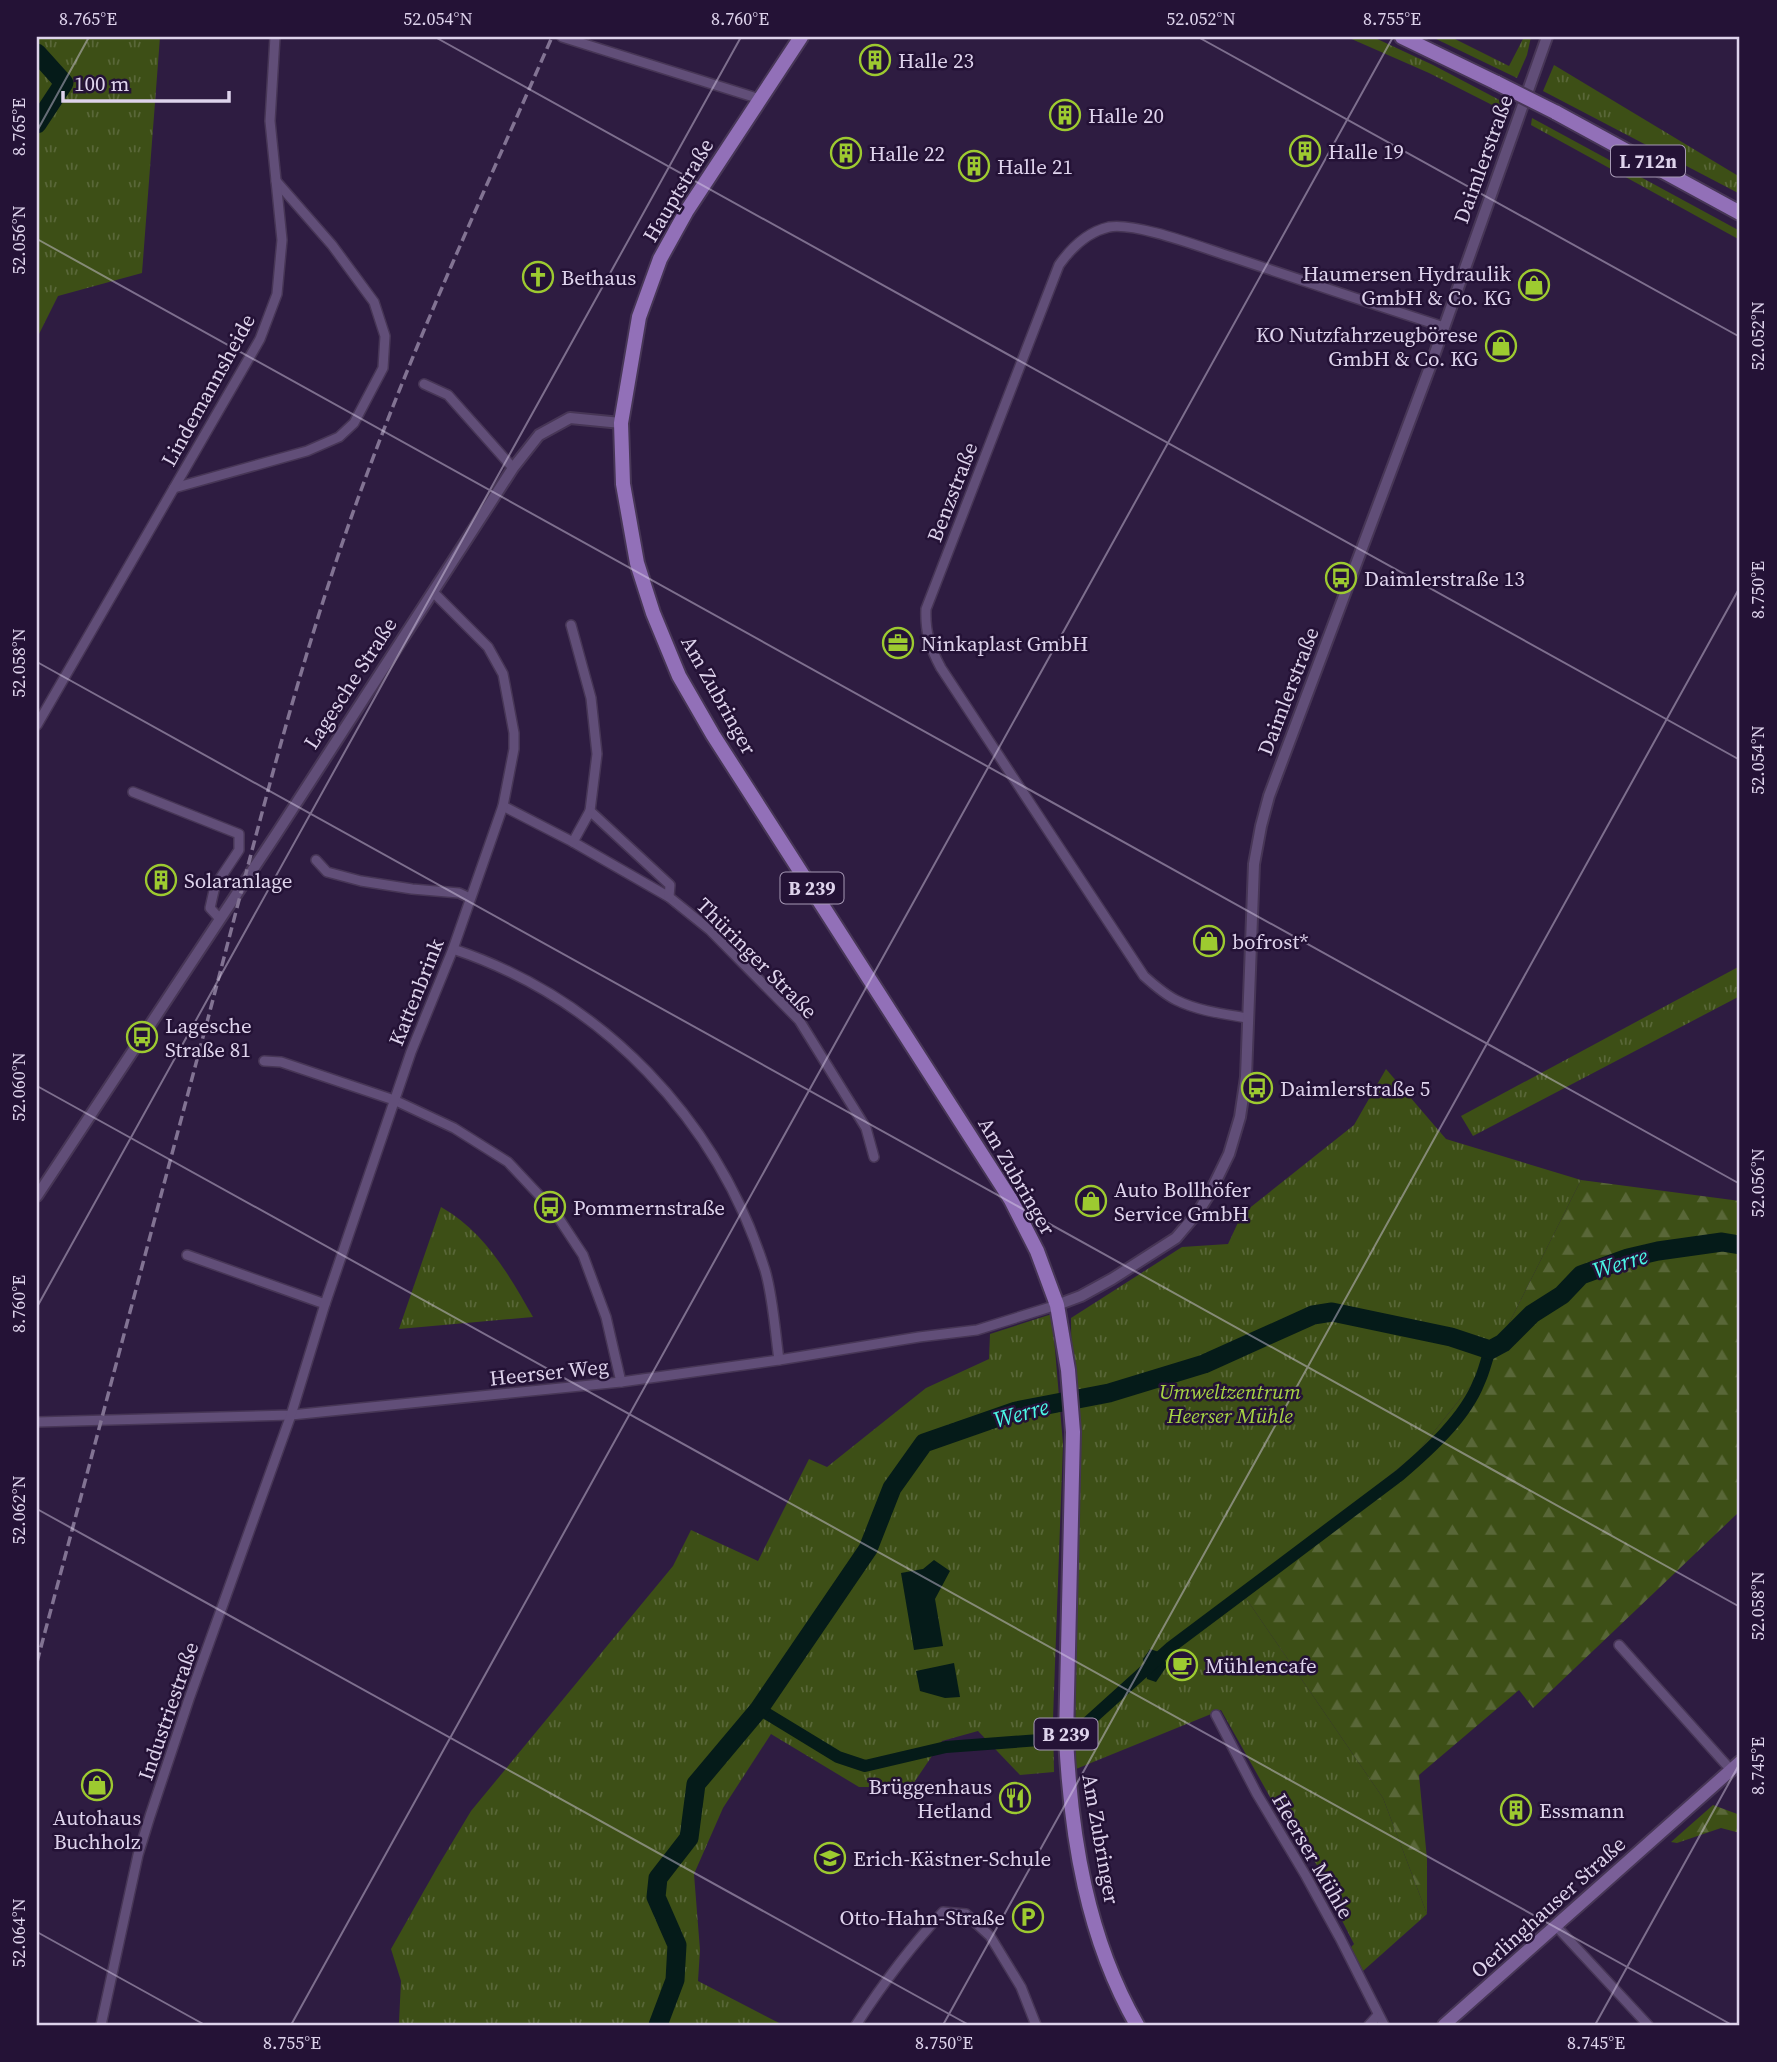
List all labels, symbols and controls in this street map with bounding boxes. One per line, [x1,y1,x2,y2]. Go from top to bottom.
text: 8.765°E [59,6,117,31]
text: 52.054°N [403,6,473,31]
text: 8.760°E [711,6,769,31]
text: 52.052°N [1166,6,1236,31]
text: 8.755°E [1363,6,1421,31]
building icon: Halle 23 [858,43,892,77]
place label: Halle 23 [898,46,974,75]
scale bar [63,60,229,104]
text: 100 m [74,69,129,98]
street label: Daimlerstraße [1446,91,1520,227]
text: 8.765°E [6,98,31,156]
building icon: Halle 20 [1048,98,1082,132]
place label: Halle 20 [1088,101,1164,130]
street label: Hauptstraße [636,133,720,247]
building icon: Halle 19 [1288,134,1322,168]
building icon: Halle 22 [829,136,863,170]
place label: Halle 19 [1328,137,1404,166]
place label: Halle 22 [869,139,945,168]
road number: L 712n [1611,146,1685,176]
building icon: Halle 21 [957,149,991,183]
place label: Halle 21 [997,152,1073,181]
text: 52.056°N [6,205,31,275]
place label: Haumersen Hydraulik GmbH & Co. KG [1302,259,1512,312]
church icon: Bethaus [521,260,555,294]
place label: Bethaus [561,263,636,292]
shop icon: Haumersen Hydraulik GmbH & Co. KG [1517,268,1551,302]
text: 52.052°N [1745,301,1770,371]
street label: Lindemannsheide [154,309,262,471]
place label: KO Nutzfahrzeugbörese GmbH & Co. KG [1256,320,1478,373]
shop icon: KO Nutzfahrzeugbörese GmbH & Co. KG [1484,329,1518,363]
street label: Benzstraße [920,438,984,546]
bus stop icon: Daimlerstraße 13 [1324,561,1358,595]
text: 8.750°E [1745,561,1770,619]
place label: Daimlerstraße 13 [1364,564,1525,593]
street label: Lagesche Straße [297,612,403,754]
street label: Daimlerstraße [1250,623,1326,759]
office icon: Ninkaplast GmbH [881,626,915,660]
text: 52.058°N [6,628,31,698]
place label: Ninkaplast GmbH [921,629,1088,658]
street label: Am Zubringer [674,630,764,760]
text: 52.054°N [1745,725,1770,795]
building icon: Solaranlage [144,863,178,897]
place label: Solaranlage [184,866,293,895]
road number: B 239 [780,873,844,904]
street label: Thüringer Straße [690,891,824,1025]
shop icon: bofrost* [1192,924,1226,958]
place label: bofrost* [1232,927,1308,956]
street label: Kattenbrink [381,934,451,1050]
place label: Lagesche Straße 81 [165,1011,252,1064]
bus stop icon: Lagesche Straße 81 [125,1020,159,1054]
text: 52.060°N [6,1052,31,1122]
bus stop icon: Daimlerstraße 5 [1240,1071,1274,1105]
place label: Daimlerstraße 5 [1280,1074,1430,1103]
street label: Am Zubringer [972,1112,1063,1240]
text: 52.056°N [1745,1148,1770,1218]
place label: Auto Bollhöfer Service GmbH [1114,1175,1251,1228]
shop icon: Auto Bollhöfer Service GmbH [1074,1184,1108,1218]
bus stop icon: Pommernstraße [533,1190,567,1224]
place label: Pommernstraße [573,1193,725,1222]
water label: Werre [1589,1239,1652,1286]
text: 8.760°E [6,1275,31,1333]
street label: Heerser Weg [488,1351,610,1393]
park label: Umweltzentrum Heerser Mühle [1159,1377,1301,1430]
water label: Werre [990,1390,1053,1436]
text: 52.062°N [6,1475,31,1545]
text: 52.058°N [1745,1571,1770,1641]
street label: Industriestraße [131,1638,205,1784]
cafe icon: Mühlencafe [1165,1648,1199,1682]
place label: Mühlencafe [1205,1651,1317,1680]
road number: B 239 [1034,1718,1098,1750]
text: 8.745°E [1745,1737,1770,1795]
shop icon: Autohaus Buchholz [80,1768,114,1802]
place label: Brüggenhaus Hetland [868,1772,992,1825]
street label: Am Zubringer [1075,1772,1127,1906]
restaurant icon: Brüggenhaus Hetland [998,1781,1032,1815]
street label: Heerser Mühle [1265,1788,1361,1924]
building icon: Essmann [1499,1793,1533,1827]
place label: Essmann [1539,1796,1625,1825]
place label: Autohaus Buchholz [53,1803,141,1856]
street label: Oerlinghauser Straße [1464,1830,1632,1984]
school or university icon: Erich-Kästner-Schule [813,1841,847,1875]
place label: Erich-Kästner-Schule [853,1844,1051,1873]
text: 52.064°N [6,1898,31,1968]
parking icon: Otto-Hahn-Straße [1011,1900,1045,1934]
place label: Otto-Hahn-Straße [839,1903,1005,1932]
text: 8.755°E [263,2030,321,2055]
text: 8.750°E [915,2030,973,2055]
text: 8.745°E [1567,2030,1625,2055]

